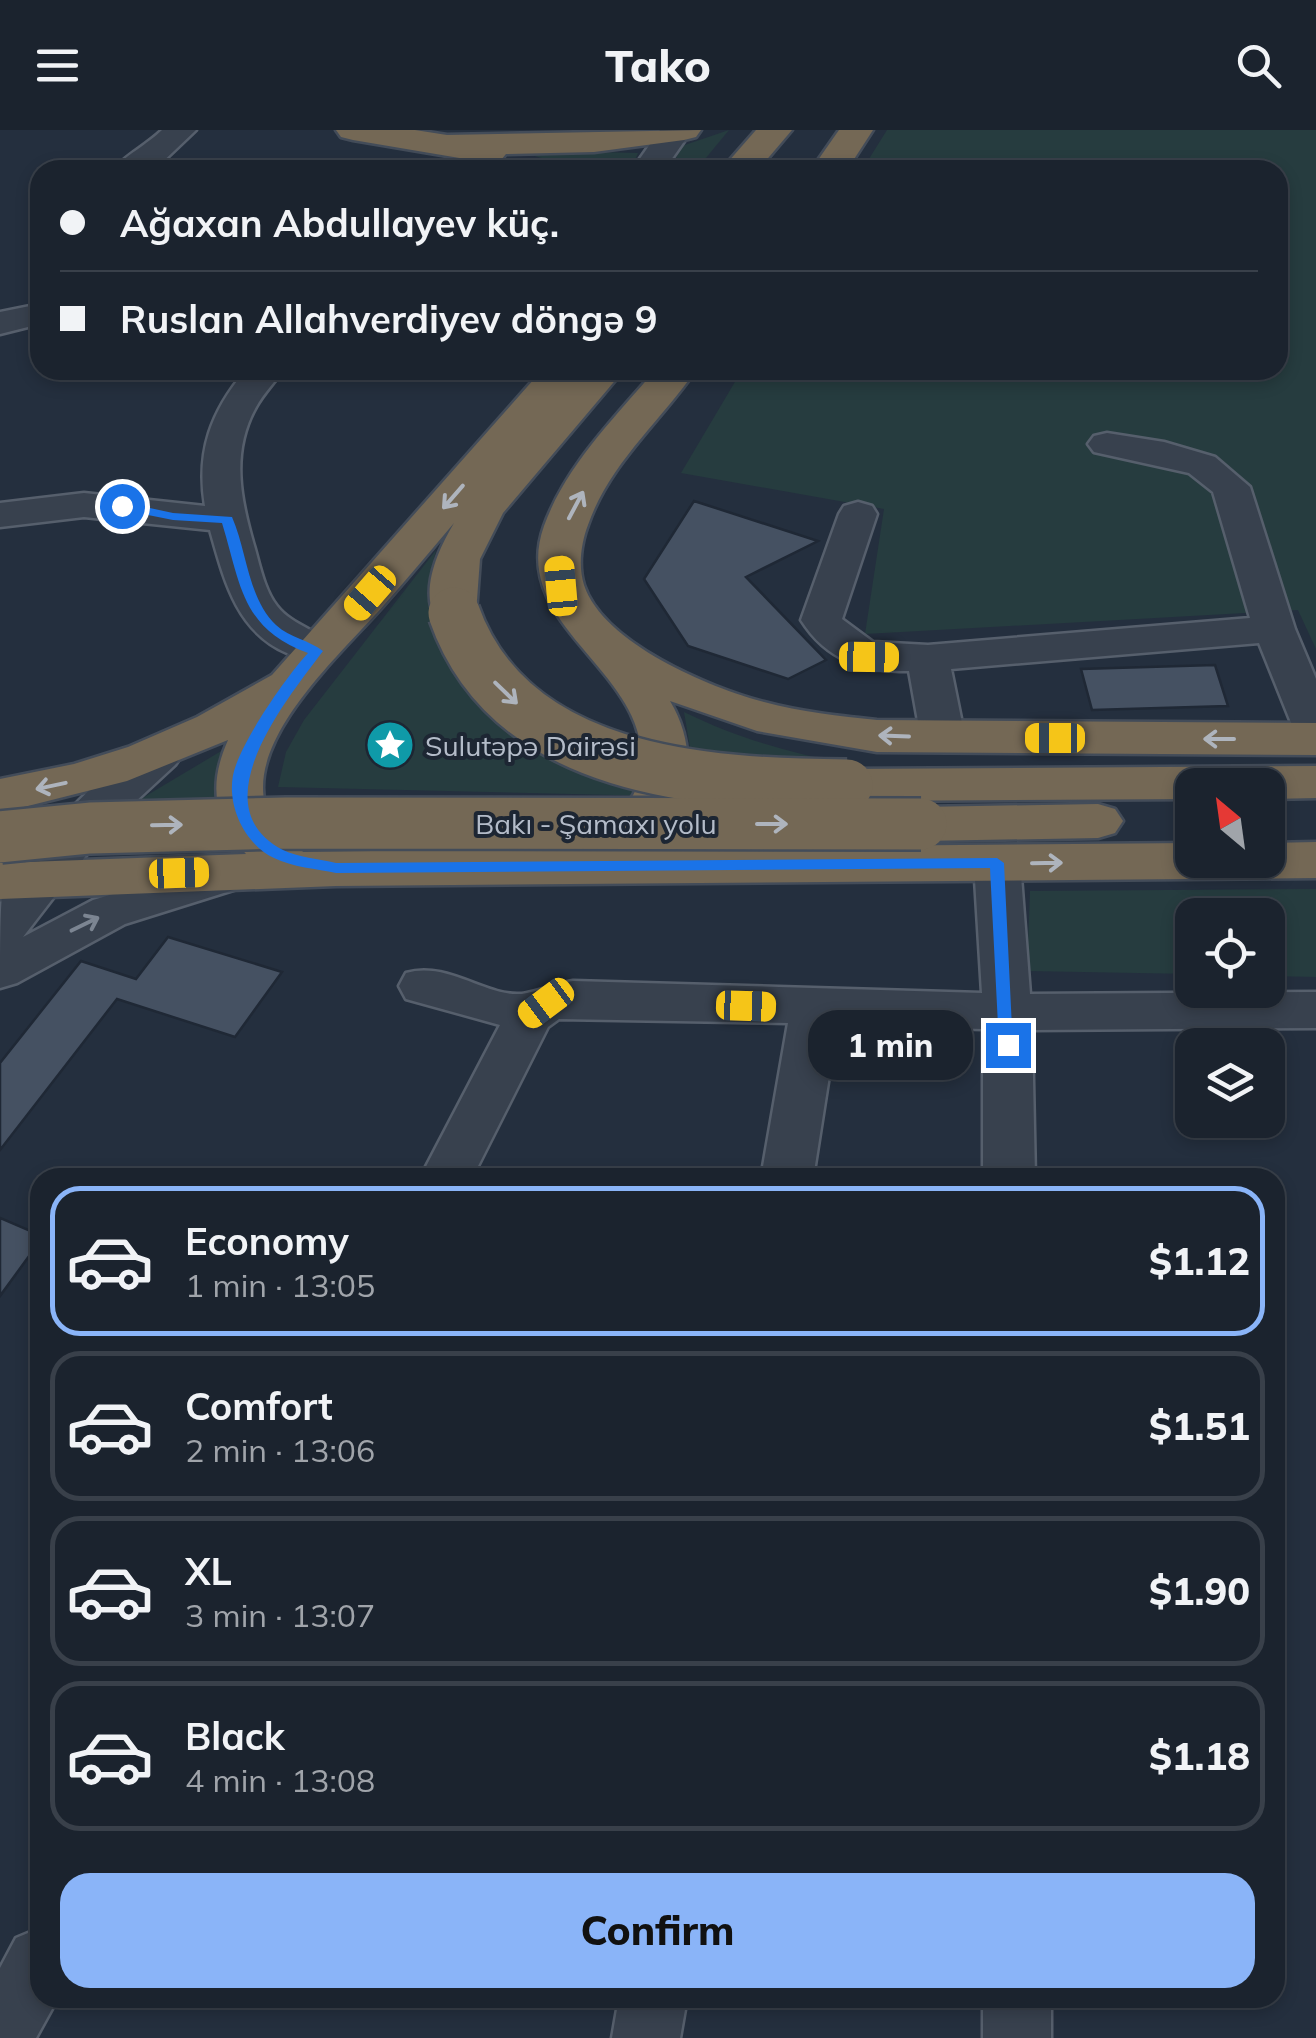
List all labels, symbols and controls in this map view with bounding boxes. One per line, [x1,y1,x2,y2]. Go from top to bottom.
text: Tako [605,37,711,93]
icon: menu [30,38,85,93]
icon: search [1231,38,1286,93]
text: Ağaxan Abdullayev küç. [120,199,559,247]
text: Ruslan Allahverdiyev döngə 9 [120,295,658,343]
route start [100,484,145,529]
one-way arrow [442,484,465,509]
one-way arrow [567,491,586,520]
car [543,555,579,617]
car [339,561,401,625]
car [839,641,899,673]
one-way arrow [494,681,518,705]
place icon: Sulutəpə Dairəsi [364,719,416,771]
car [1025,723,1085,753]
one-way arrow [878,727,910,746]
place label: Sulutəpə Dairəsi [425,728,636,763]
one-way arrow [1203,730,1236,748]
north arrow [1175,768,1285,878]
map controls [1175,768,1285,1138]
one-way arrow [36,778,68,797]
street label: Bakı - Şamaxı yolu [475,806,717,841]
one-way arrow [754,814,787,834]
one-way arrow [151,815,183,834]
one-way arrow [1031,853,1063,872]
car [148,857,210,889]
button: locate [1175,898,1285,1008]
one-way arrow [70,914,100,933]
car [513,973,579,1033]
car [715,990,777,1022]
callout: 1 min [808,1010,973,1080]
route end [986,1023,1031,1068]
text: 1 min [848,1025,933,1065]
button: layers [1175,1028,1285,1138]
icon: car [65,1216,155,1306]
text: Economy [185,1217,349,1265]
text: $1.12 [1149,1237,1250,1285]
text: 1 min · 13:05 [185,1265,375,1305]
icon: car [65,1381,155,1471]
text: Comfort [185,1382,333,1430]
text: $1.51 [1149,1402,1250,1450]
text: 2 min · 13:06 [185,1430,375,1470]
icon: car [65,1546,155,1636]
text: XL [185,1547,232,1595]
text: $1.90 [1149,1567,1250,1615]
text: 3 min · 13:07 [185,1595,375,1635]
icon: car [65,1711,155,1801]
text: Black [185,1712,285,1760]
text: $1.18 [1149,1732,1250,1780]
text: 4 min · 13:08 [185,1760,375,1800]
button: Confirm [60,1873,1255,1988]

